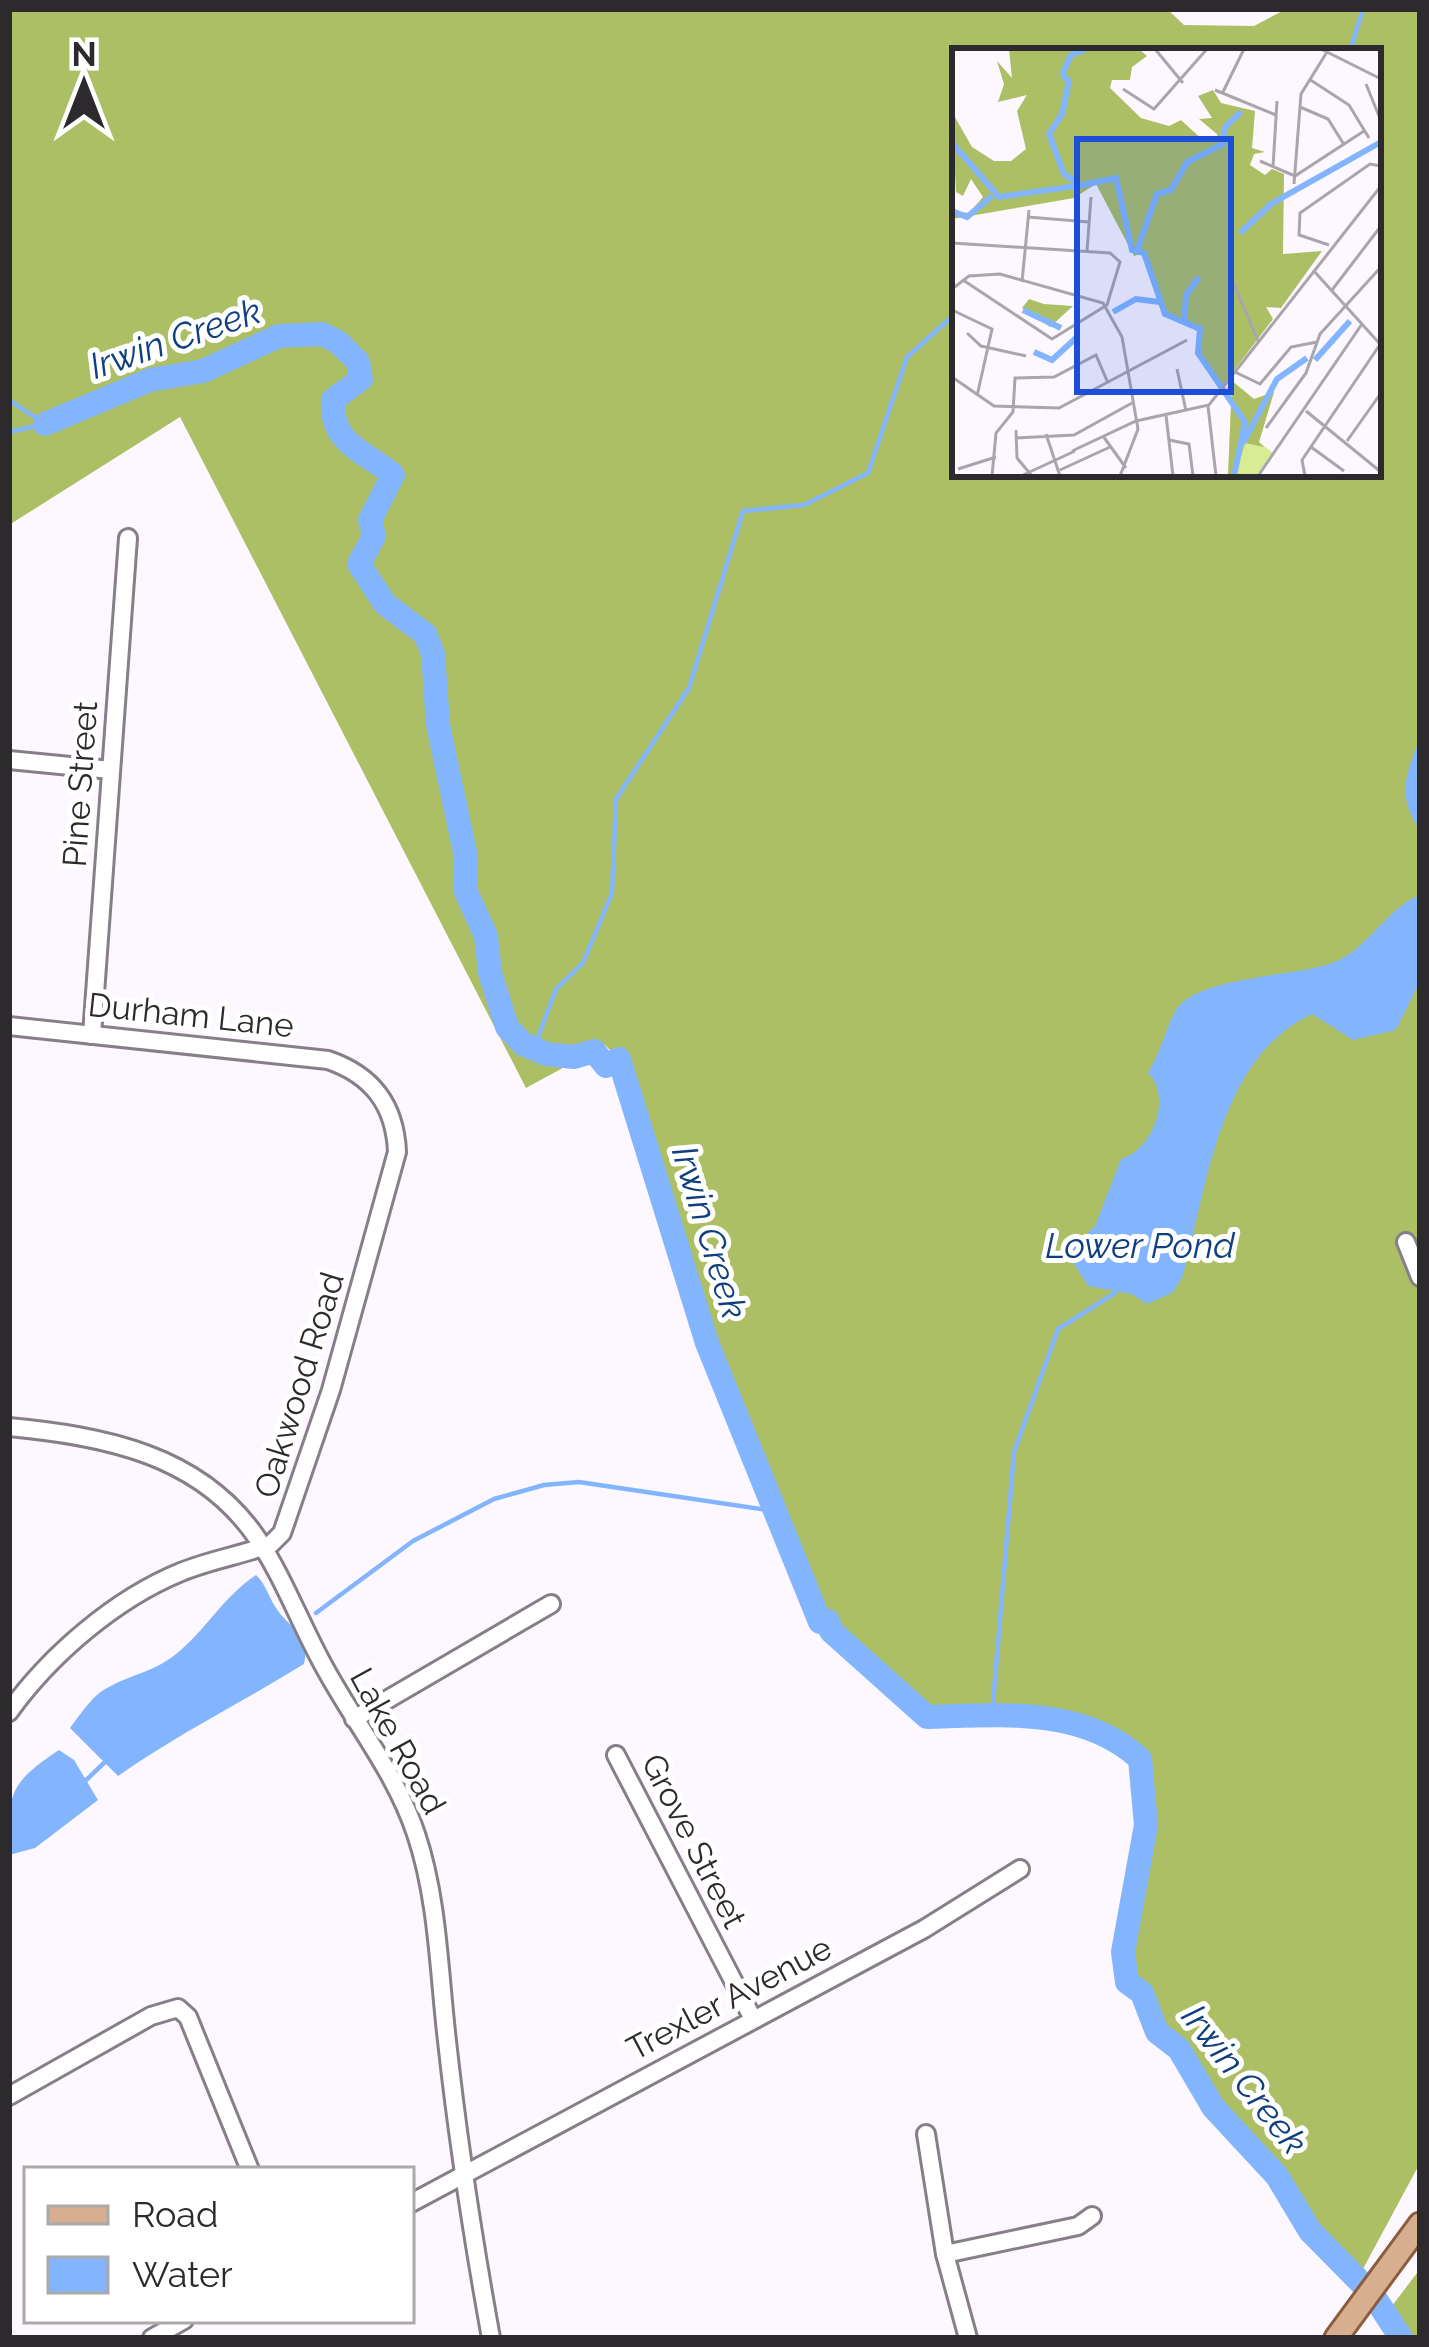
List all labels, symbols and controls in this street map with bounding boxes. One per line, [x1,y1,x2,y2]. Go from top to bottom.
north arrow [24,24,144,144]
text: N [71,35,97,74]
inset map [952,48,1381,477]
water label: Irwin Creek [84,289,266,387]
street label: Pine Street [55,700,105,868]
street label: Durham Lane [86,985,296,1045]
water label: Irwin Creek [664,1141,756,1323]
water label: Lower Pond [1045,1224,1236,1266]
street label: Oakwood Road [246,1268,352,1502]
street label: Lake Road [342,1661,454,1821]
street label: Grove Street [633,1748,755,1934]
street label: Trexler Avenue [620,1928,838,2068]
water label: Irwin Creek [1174,1996,1316,2162]
legend [24,2167,414,2323]
text: Road [132,2193,218,2235]
text: Water [132,2253,233,2295]

